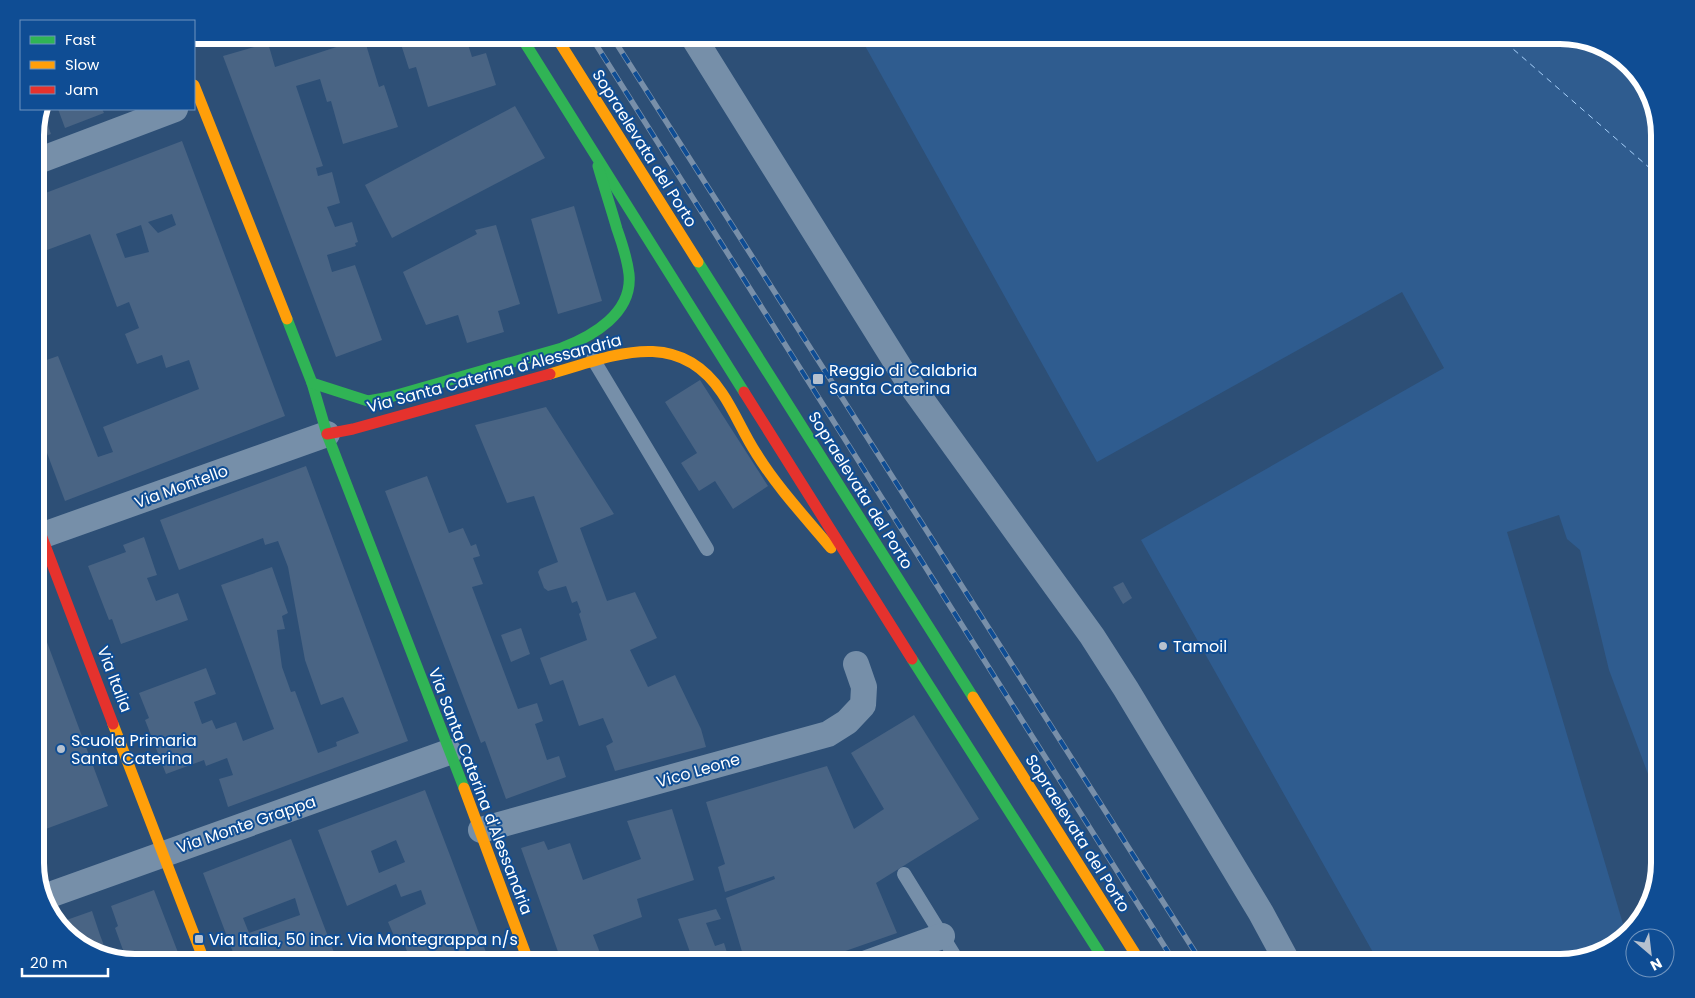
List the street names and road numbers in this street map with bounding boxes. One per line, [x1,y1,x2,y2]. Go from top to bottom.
street label: Sopraelevata del Porto [587,65,703,232]
street label: Via Santa Caterina d'Alessandria [364,328,624,419]
street label: Sopraelevata del Porto [803,407,919,574]
street label: Via Montello [131,459,231,514]
street label: Via Italia [91,643,138,716]
street label: Via Santa Caterina d'Alessandria [423,664,538,918]
street label: Vico Leone [654,748,743,793]
street label: Sopraelevata del Porto [1020,750,1136,917]
street label: Via Monte Grappa [173,790,319,859]

